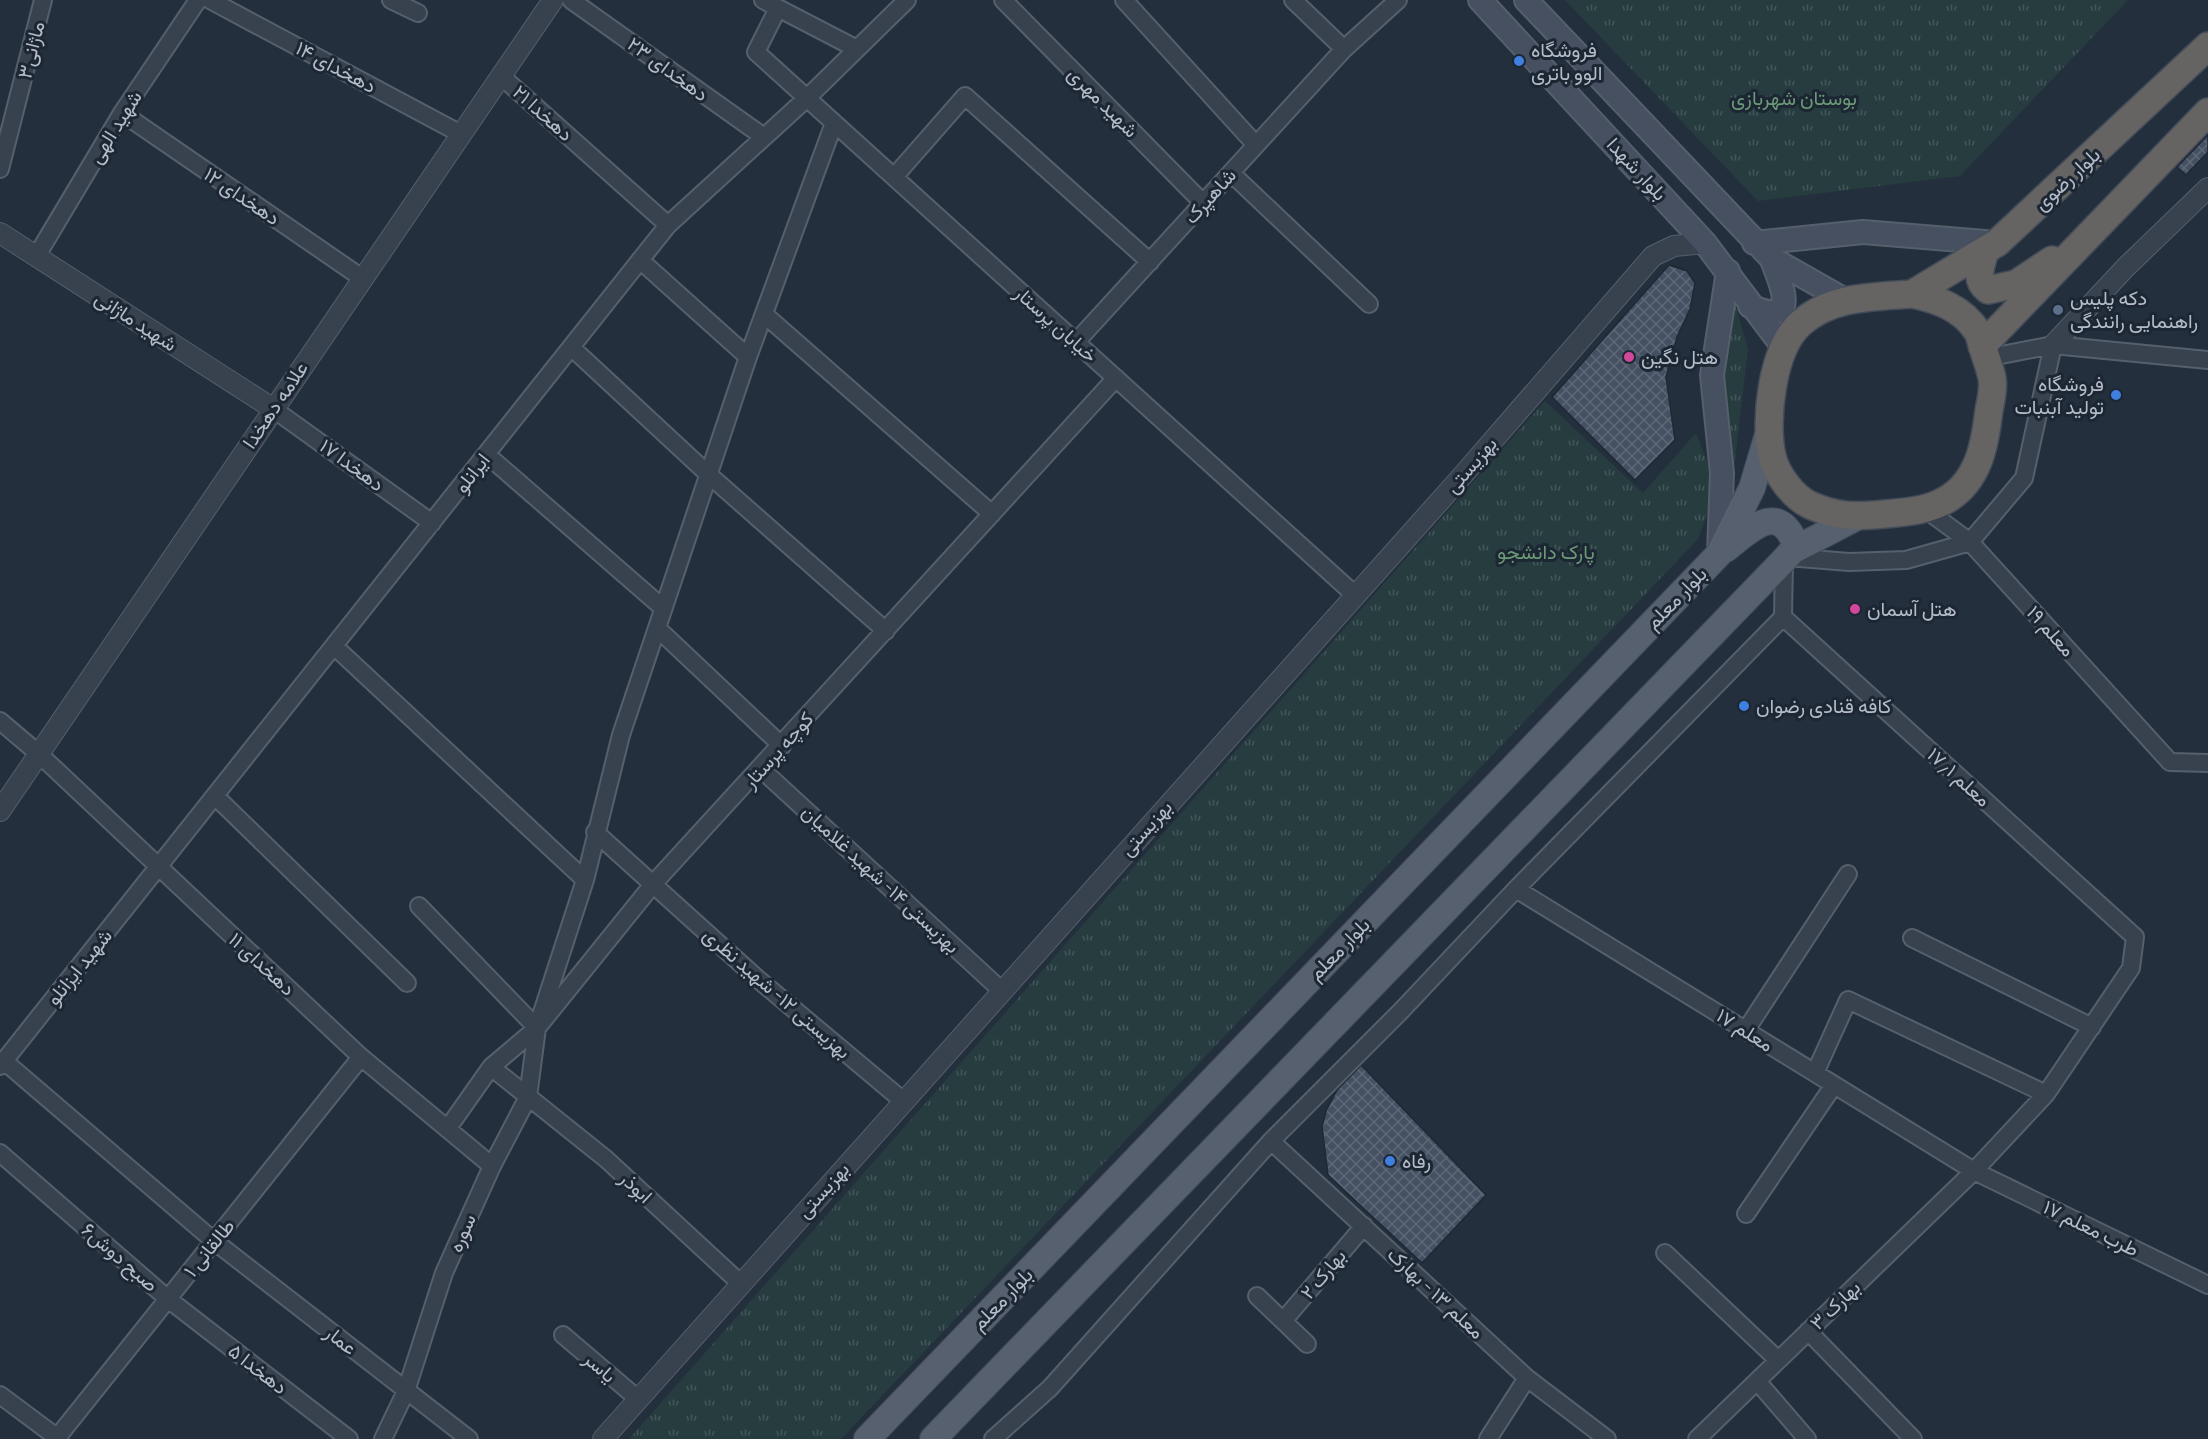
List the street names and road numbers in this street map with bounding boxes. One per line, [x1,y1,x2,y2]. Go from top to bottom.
street label: ماژانی۳ [11,18,51,82]
street label: دهخدای ۲۳ [623,31,714,106]
street label: دهخدای ۱۴ [292,35,381,98]
street label: شهید مهری [1062,61,1144,143]
street label: دهخدا ۲۱ [509,79,579,145]
street label: شهید الهی [82,85,148,169]
street label: بلوار شهدا [1601,132,1673,206]
street label: بلوار رضوی [2028,142,2106,216]
street label: دهخدای ۱۲ [199,161,285,230]
street label: شاهپرک [1178,163,1243,230]
street label: خیابان پرستار [1008,279,1103,369]
street label: شهید ماژانی [90,285,182,357]
street label: علامه دهخدا [236,356,312,453]
street label: بهزیستی [1439,431,1503,499]
street label: دهخدا ۱۷ [316,433,390,496]
street label: ایرانلو [448,448,496,498]
street label: بلوار معلم [1640,561,1712,635]
street label: معلم ۱۹ [2021,600,2081,662]
street label: کوچه پرستار [736,706,820,795]
street label: معلم ۱۷٫۱ [1922,742,1996,812]
street label: بهزیستی [1114,794,1178,862]
street label: بهزیستی ۱۴- شهید غلامیان [797,799,965,959]
street label: بلوار معلم [1303,912,1375,986]
street label: بهزیستی ۱۲- شهید نظری [698,922,856,1064]
street label: شهید ایزانلو [40,923,118,1011]
street label: دهخدای ۱۱ [224,927,301,1001]
street label: معلم ۱۷ [1712,1002,1778,1058]
street label: بهزیستی [791,1156,855,1224]
street label: ابوذر [613,1165,658,1209]
street label: طرب معلم ۱۷ [2039,1194,2143,1262]
street label: سوره [442,1210,482,1256]
street label: طالقانی ۱ [178,1214,240,1282]
street label: صبح دوش۶ [76,1217,164,1298]
street label: معلم ۱۳ - بهارک [1382,1241,1490,1345]
street label: بهارک ۲ [1294,1243,1352,1305]
street label: بلوار معلم [966,1262,1038,1336]
street label: بهارک ۳ [1804,1275,1866,1335]
street label: عمار [319,1319,362,1361]
street label: دهخدا ۵ [224,1338,293,1399]
street label: یاسر [578,1345,622,1388]

